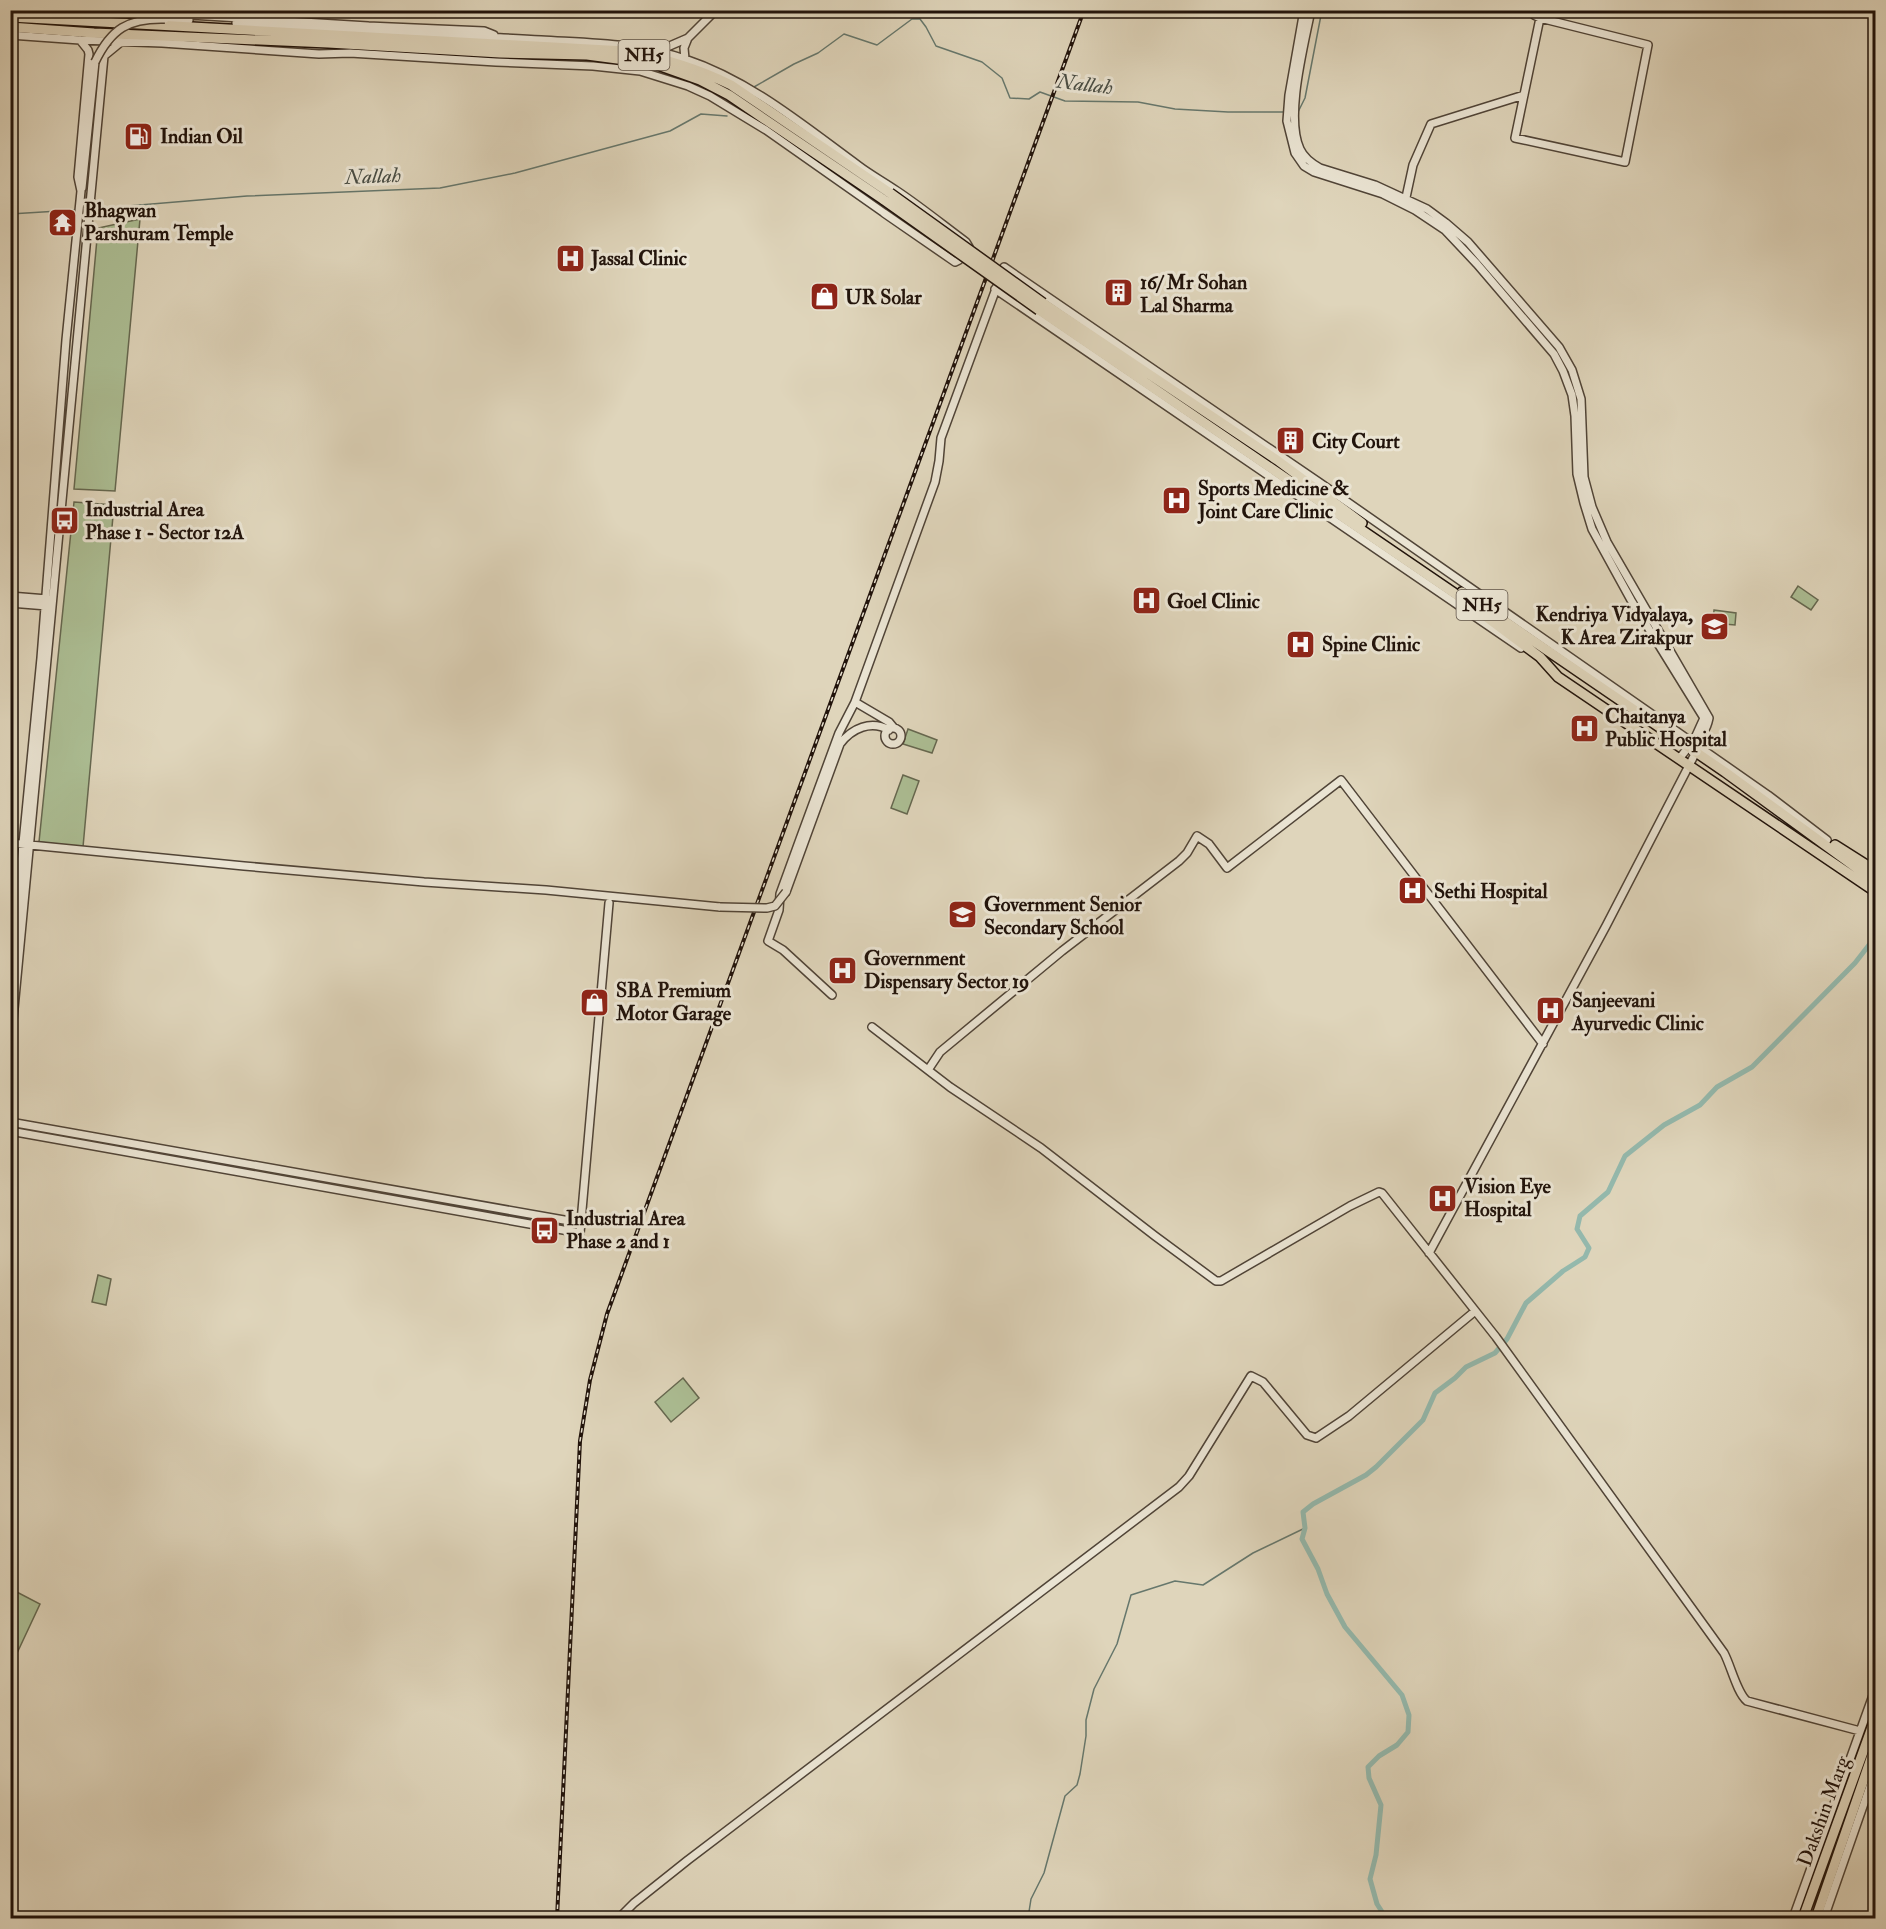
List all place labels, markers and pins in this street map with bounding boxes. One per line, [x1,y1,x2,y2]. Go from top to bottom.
fuel station icon: Indian Oil [123,120,155,152]
place label: Indian Oil [160,124,244,149]
place label: Bhagwan Parshuram Temple [84,198,234,247]
temple icon: Bhagwan Parshuram Temple [47,206,79,238]
hospital icon: Jassal Clinic [554,242,586,274]
place label: Jassal Clinic [590,246,688,271]
place label: 16/ Mr Sohan Lal Sharma [1140,270,1248,318]
building icon: 16/ Mr Sohan Lal Sharma [1103,277,1135,309]
shop icon: UR Solar [808,281,840,313]
place label: UR Solar [845,285,922,310]
building icon: City Court [1275,425,1307,457]
place label: City Court [1312,429,1400,455]
place label: Sports Medicine & Joint Care Clinic [1197,476,1350,524]
hospital icon: Sports Medicine & Joint Care Clinic [1161,484,1193,516]
place label: Industrial Area Phase 1 - Sector 12A [85,497,244,545]
bus stop icon: Industrial Area Phase 1 - Sector 12A [48,505,80,537]
hospital icon: Goel Clinic [1130,585,1162,617]
place label: Goel Clinic [1167,589,1261,614]
place label: Kendriya Vidyalaya, K Area Zirakpur [1536,602,1694,651]
school or university icon: Kendriya Vidyalaya, K Area Zirakpur [1698,610,1730,642]
hospital icon: Spine Clinic [1285,628,1317,660]
place label: Spine Clinic [1322,632,1421,658]
place label: Chaitanya Public Hospital [1605,704,1728,753]
hospital icon: Chaitanya Public Hospital [1568,712,1600,744]
hospital icon: Sethi Hospital [1397,875,1429,907]
place label: Sethi Hospital [1434,879,1549,905]
place label: Government Senior Secondary School [984,892,1142,941]
school or university icon: Government Senior Secondary School [947,899,979,931]
place label: Government Dispensary Sector 19 [864,946,1029,995]
hospital icon: Government Dispensary Sector 19 [827,954,859,986]
place label: SBA Premium Motor Garage [615,978,732,1027]
shop icon: SBA Premium Motor Garage [579,986,611,1018]
place label: Sanjeevani Ayurvedic Clinic [1571,988,1705,1037]
hospital icon: Sanjeevani Ayurvedic Clinic [1535,995,1567,1027]
place label: Vision Eye Hospital [1463,1174,1551,1223]
hospital icon: Vision Eye Hospital [1427,1182,1459,1214]
place label: Industrial Area Phase 2 and 1 [566,1206,686,1254]
bus stop icon: Industrial Area Phase 2 and 1 [529,1214,561,1246]

